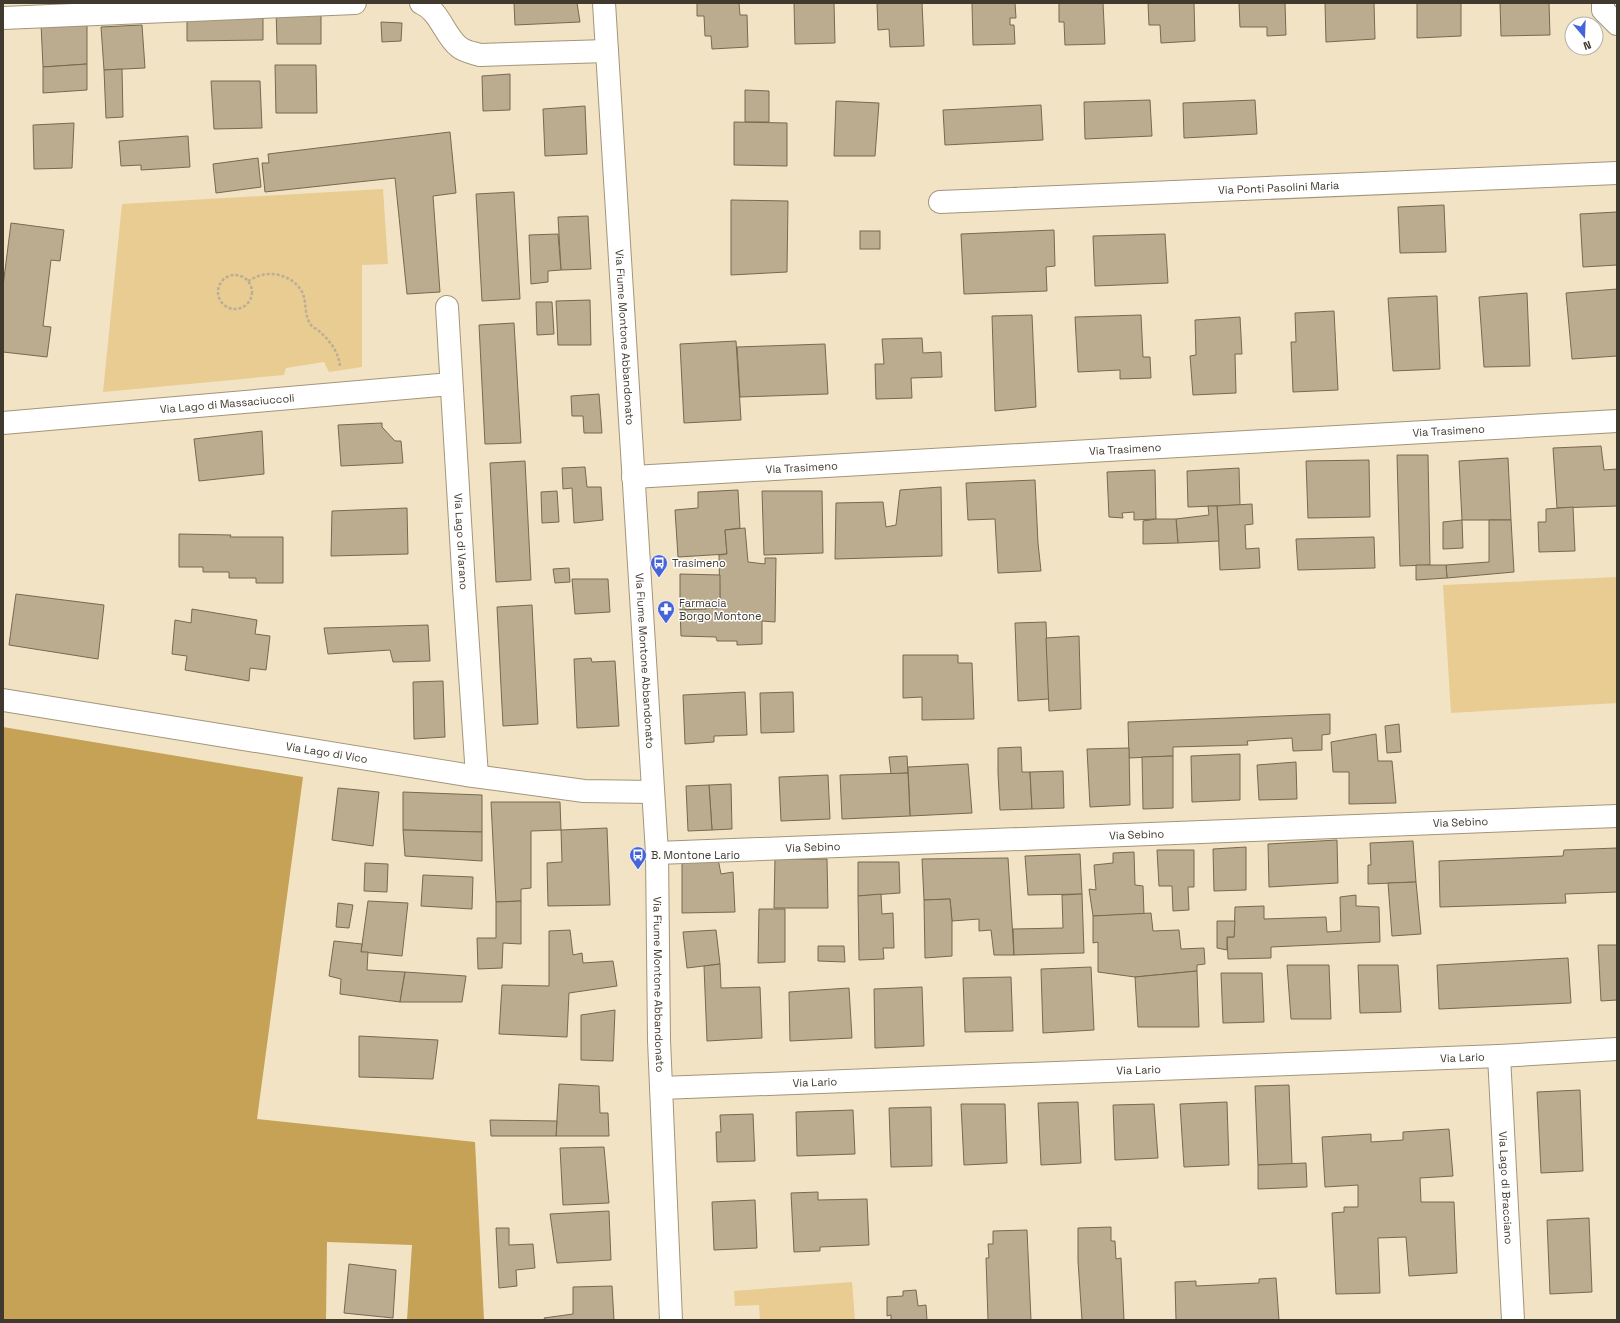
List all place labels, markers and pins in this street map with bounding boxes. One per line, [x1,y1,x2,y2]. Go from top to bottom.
bus stop icon: Trasimeno [649,553,669,578]
place label: Trasimeno [672,556,726,570]
place label: Farmacia Borgo Montone [679,596,762,623]
pharmacy icon: Farmacia Borgo Montone [656,599,676,624]
bus stop icon: B. Montone Lario [628,845,648,870]
place label: B. Montone Lario [651,848,740,862]

